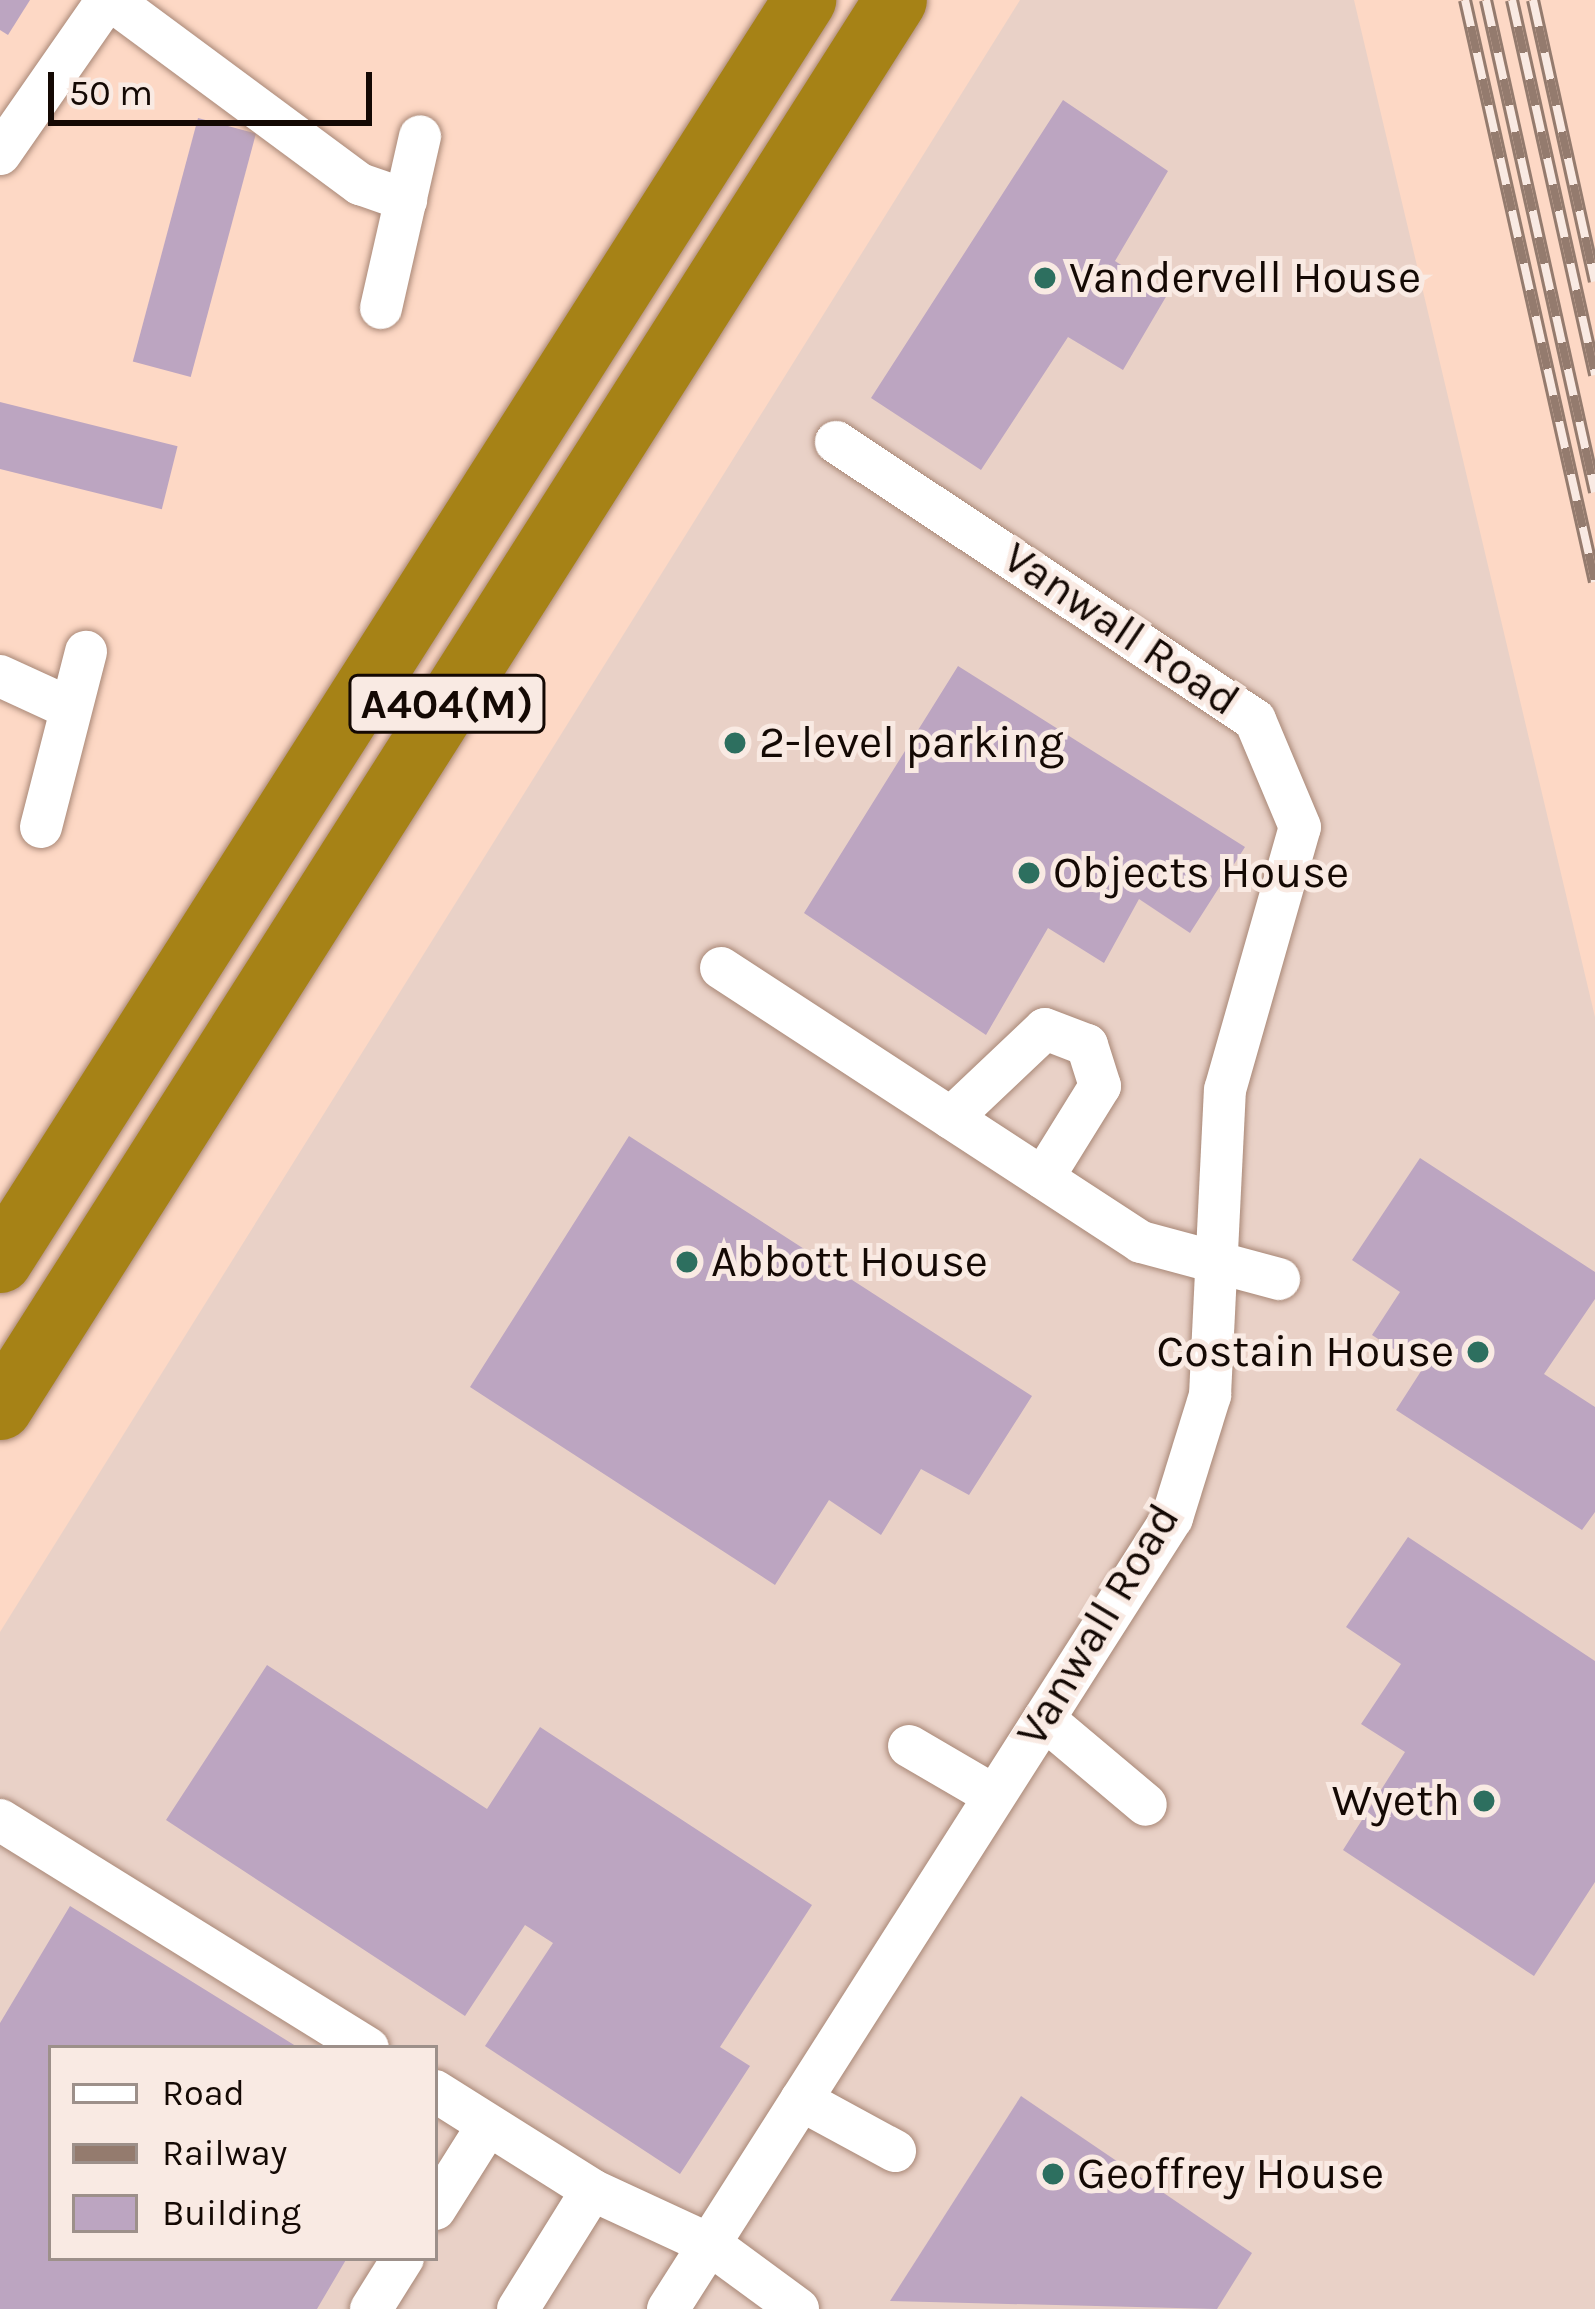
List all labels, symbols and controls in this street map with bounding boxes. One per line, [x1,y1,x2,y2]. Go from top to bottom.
scale bar [54,48,378,122]
text: 50 m [69,72,153,114]
place label: Vandervell House [1069,251,1421,305]
marker: Vandervell House [1032,265,1058,291]
street label: Vanwall Road [993,530,1249,728]
road number: A404(M) [348,668,546,740]
place label: 2-level parking [759,716,1064,770]
marker: 2-level parking [722,730,748,756]
place label: Objects House [1053,846,1349,900]
marker: Objects House [1016,860,1042,886]
place label: Abbott House [711,1235,988,1289]
marker: Abbott House [674,1249,700,1275]
place label: Costain House [1157,1325,1454,1379]
marker: Costain House [1465,1339,1491,1365]
street label: Vanwall Road [1005,1494,1191,1756]
place label: Wyeth [1332,1774,1460,1828]
marker: Wyeth [1471,1788,1497,1814]
legend [48,2045,438,2261]
text: Road [162,2072,245,2114]
text: Railway [162,2132,287,2174]
place label: Geoffrey House [1077,2147,1384,2201]
marker: Geoffrey House [1040,2161,1066,2187]
text: Building [162,2192,301,2234]

